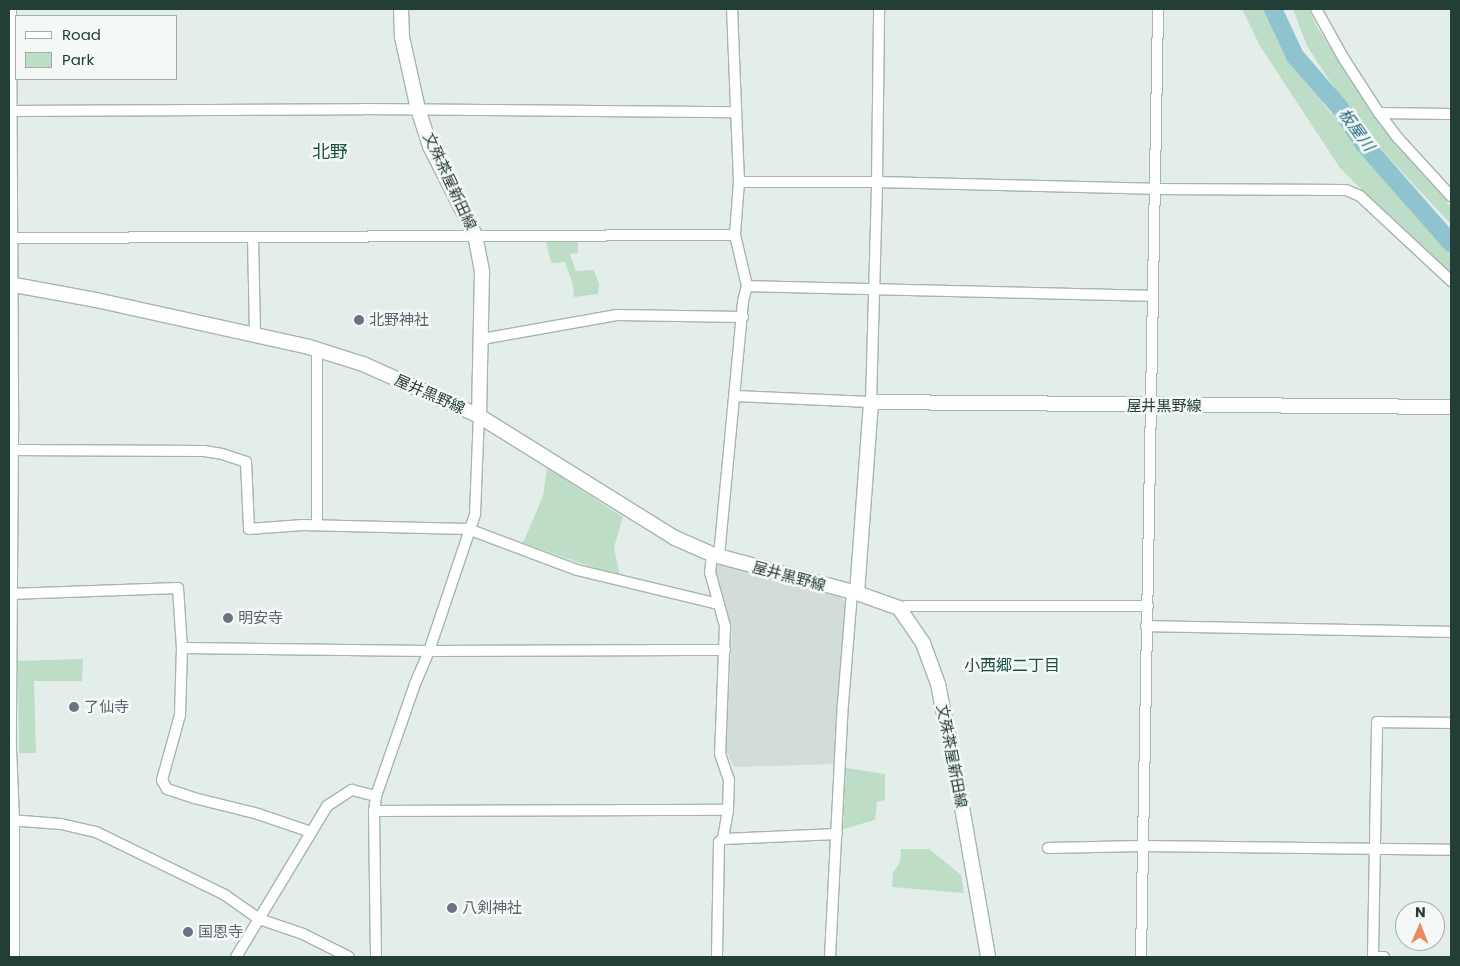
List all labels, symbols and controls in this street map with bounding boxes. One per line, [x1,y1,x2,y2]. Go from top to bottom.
legend [15,15,178,80]
text: Road [62,24,101,45]
text: Park [62,49,94,70]
water label: 板屋川 [1334,105,1378,155]
street label: 文殊茶屋新田線 [420,130,480,232]
district label: 北野 [312,141,348,163]
place label: 北野神社 [369,311,429,329]
marker: 北野神社 [353,314,365,326]
street label: 屋井黒野線 [392,371,468,417]
street label: 屋井黒野線 [1127,397,1201,415]
street label: 屋井黒野線 [750,558,828,594]
place label: 明安寺 [238,609,283,627]
marker: 明安寺 [222,612,234,624]
district label: 小西郷二丁目 [964,656,1060,676]
place label: 了仙寺 [84,698,129,716]
marker: 了仙寺 [68,701,80,713]
street label: 文殊茶屋新田線 [933,703,971,809]
place label: 八剣神社 [462,899,522,917]
north arrow [1395,901,1445,951]
marker: 八剣神社 [446,902,458,914]
text: N [1415,902,1426,922]
place label: 国恩寺 [198,923,243,941]
marker: 国恩寺 [182,926,194,938]

